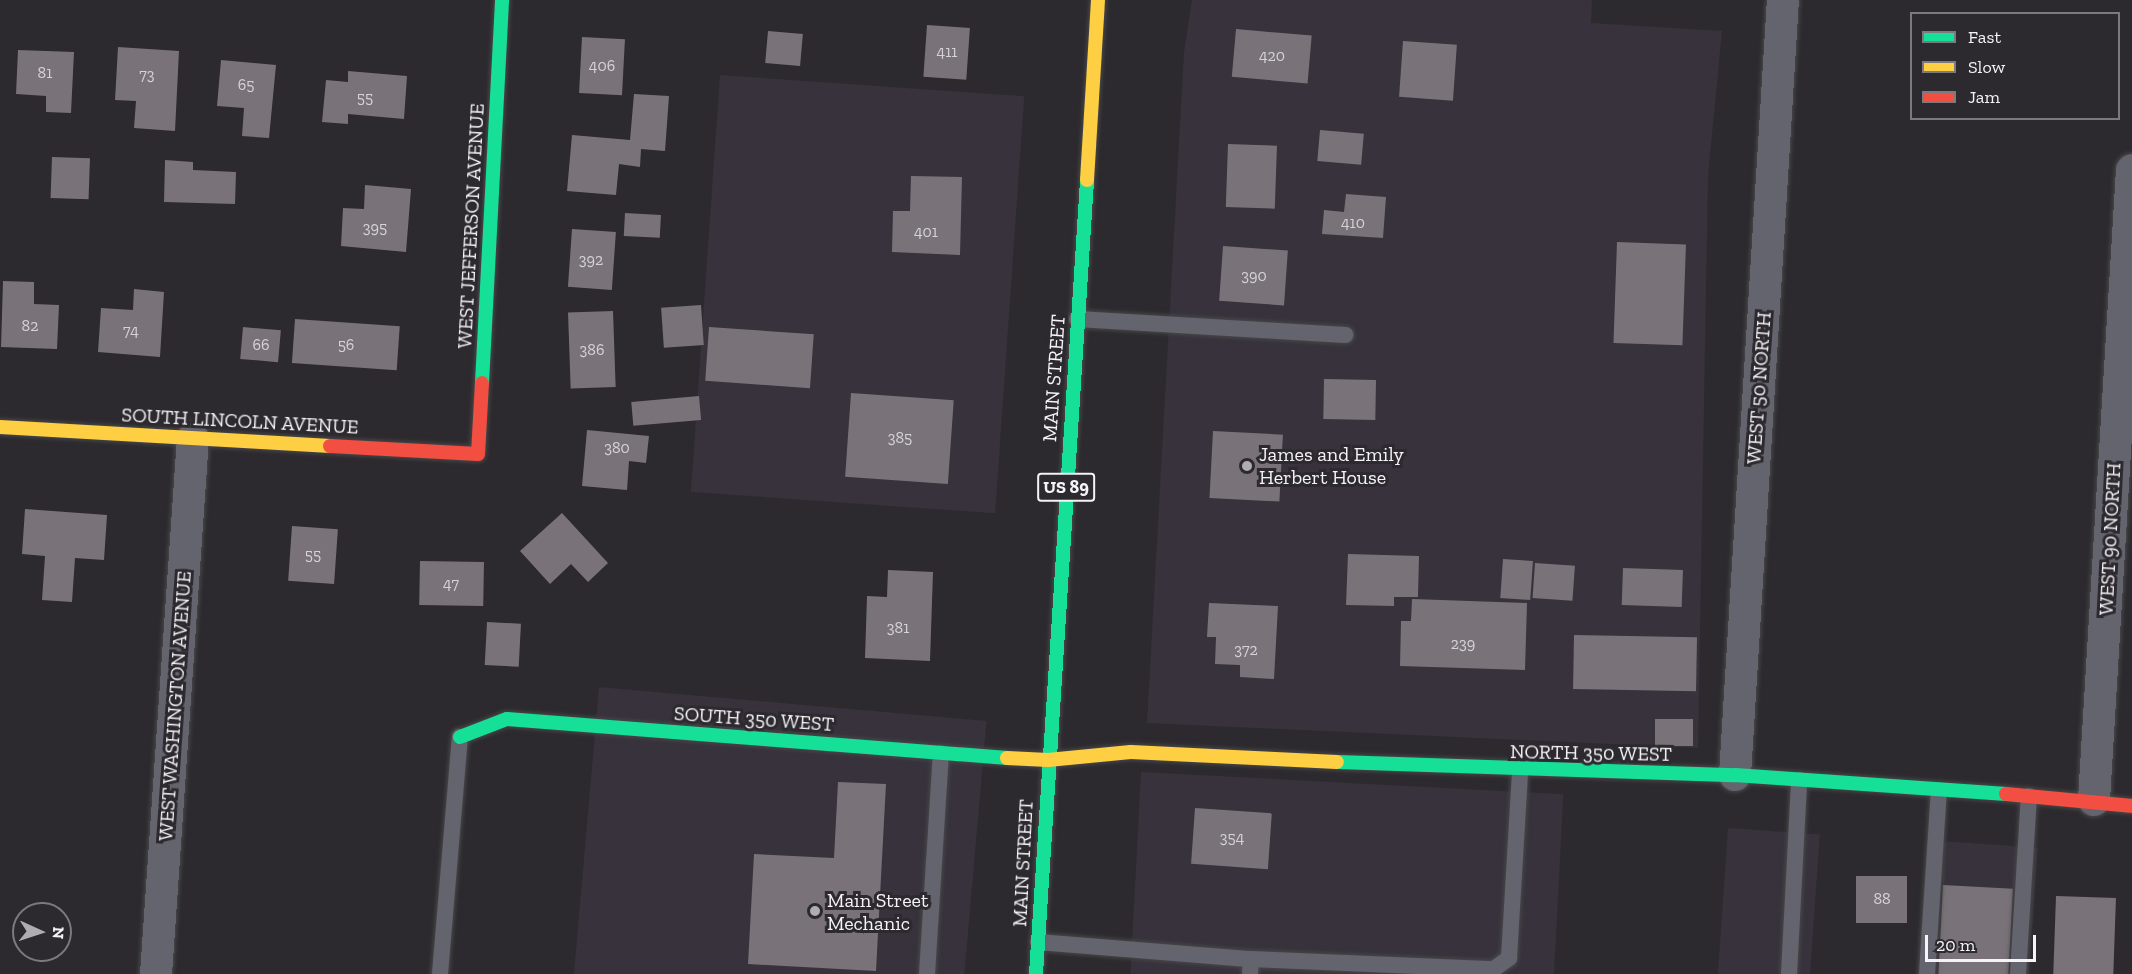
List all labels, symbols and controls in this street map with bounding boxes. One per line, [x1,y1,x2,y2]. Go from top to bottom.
legend [1910,12,2120,120]
text: Fast [1968,26,2001,48]
house number: 411 [937,42,957,62]
house number: 420 [1259,46,1285,66]
house number: 406 [589,56,615,76]
text: Slow [1968,56,2005,78]
house number: 81 [38,63,52,83]
house number: 73 [139,65,155,85]
house number: 65 [238,75,254,95]
text: Jam [1968,86,2000,108]
house number: 55 [357,88,373,108]
street label: WEST JEFFERSON AVENUE [453,102,489,350]
house number: 410 [1341,213,1365,233]
house number: 395 [363,218,387,238]
house number: 401 [914,222,938,242]
house number: 392 [579,250,603,270]
house number: 390 [1241,266,1267,286]
street label: WEST 50 NORTH [1742,311,1776,465]
street label: MAIN STREET [1038,313,1070,443]
house number: 82 [22,316,38,336]
house number: 74 [123,321,139,341]
house number: 66 [253,335,269,355]
house number: 56 [338,335,354,355]
house number: 386 [580,340,604,360]
street label: SOUTH LINCOLN AVENUE [121,403,359,439]
house number: 385 [888,428,912,448]
house number: 380 [604,438,630,458]
place label: James and Emily Herbert House [1259,442,1404,489]
marker: James and Emily Herbert House [1240,459,1254,473]
street label: WEST 90 NORTH [2094,462,2126,616]
road number: US 89 [1036,472,1096,502]
house number: 55 [305,545,321,565]
street label: WEST WASHINGTON AVENUE [154,569,196,843]
house number: 47 [443,574,459,594]
house number: 381 [887,618,909,638]
house number: 239 [1451,634,1475,654]
house number: 372 [1234,640,1258,660]
street label: SOUTH 350 WEST [673,701,835,737]
street label: NORTH 350 WEST [1509,740,1673,766]
street label: MAIN STREET [1008,799,1038,927]
house number: 354 [1220,828,1244,848]
place label: Main Street Mechanic [827,888,928,935]
house number: 88 [1873,889,1891,909]
north arrow [12,902,72,962]
marker: Main Street Mechanic [808,904,822,918]
scale bar [1928,923,2039,961]
text: N [49,926,68,939]
text: 20 m [1936,934,1975,956]

